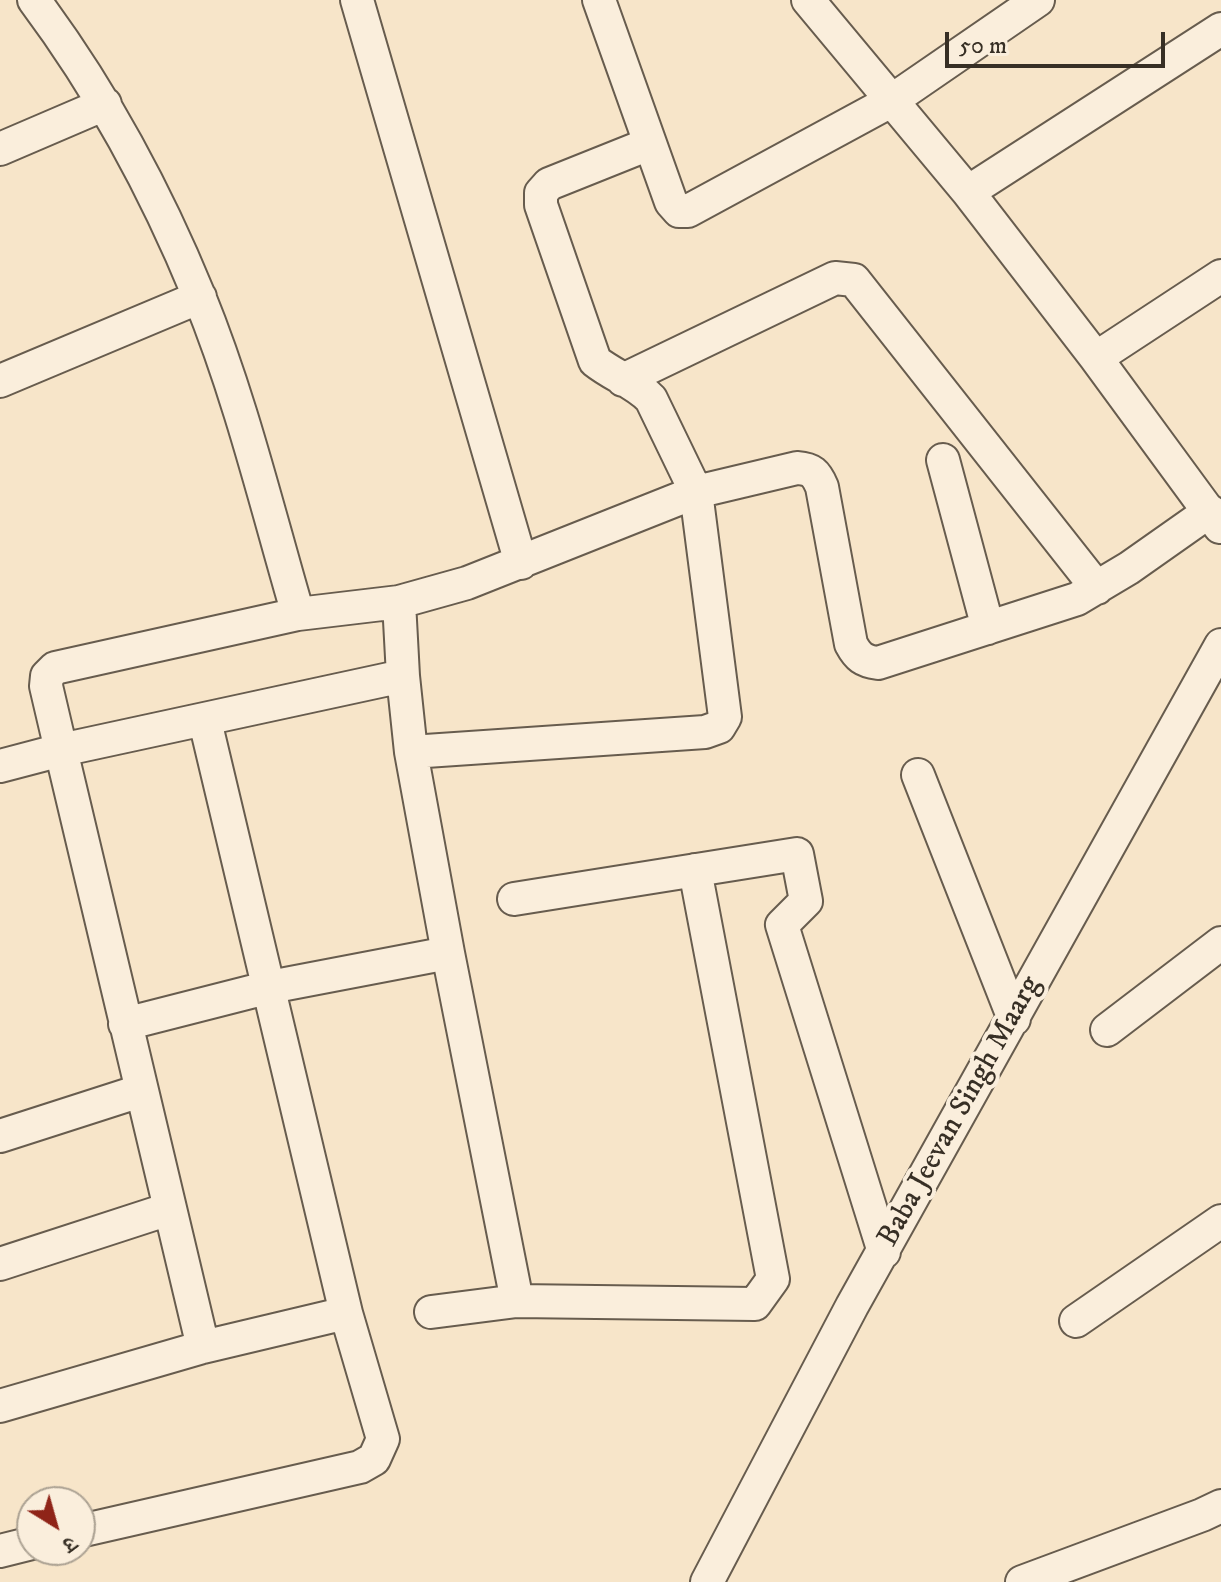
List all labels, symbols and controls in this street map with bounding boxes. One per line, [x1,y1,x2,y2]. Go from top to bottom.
scale bar [949,16,1169,66]
text: 50 m [959,31,1007,61]
street label: Baba Jeevan Singh Maarg [872,970,1050,1254]
north arrow [16,1486,96,1566]
text: उ [57,1530,82,1558]

